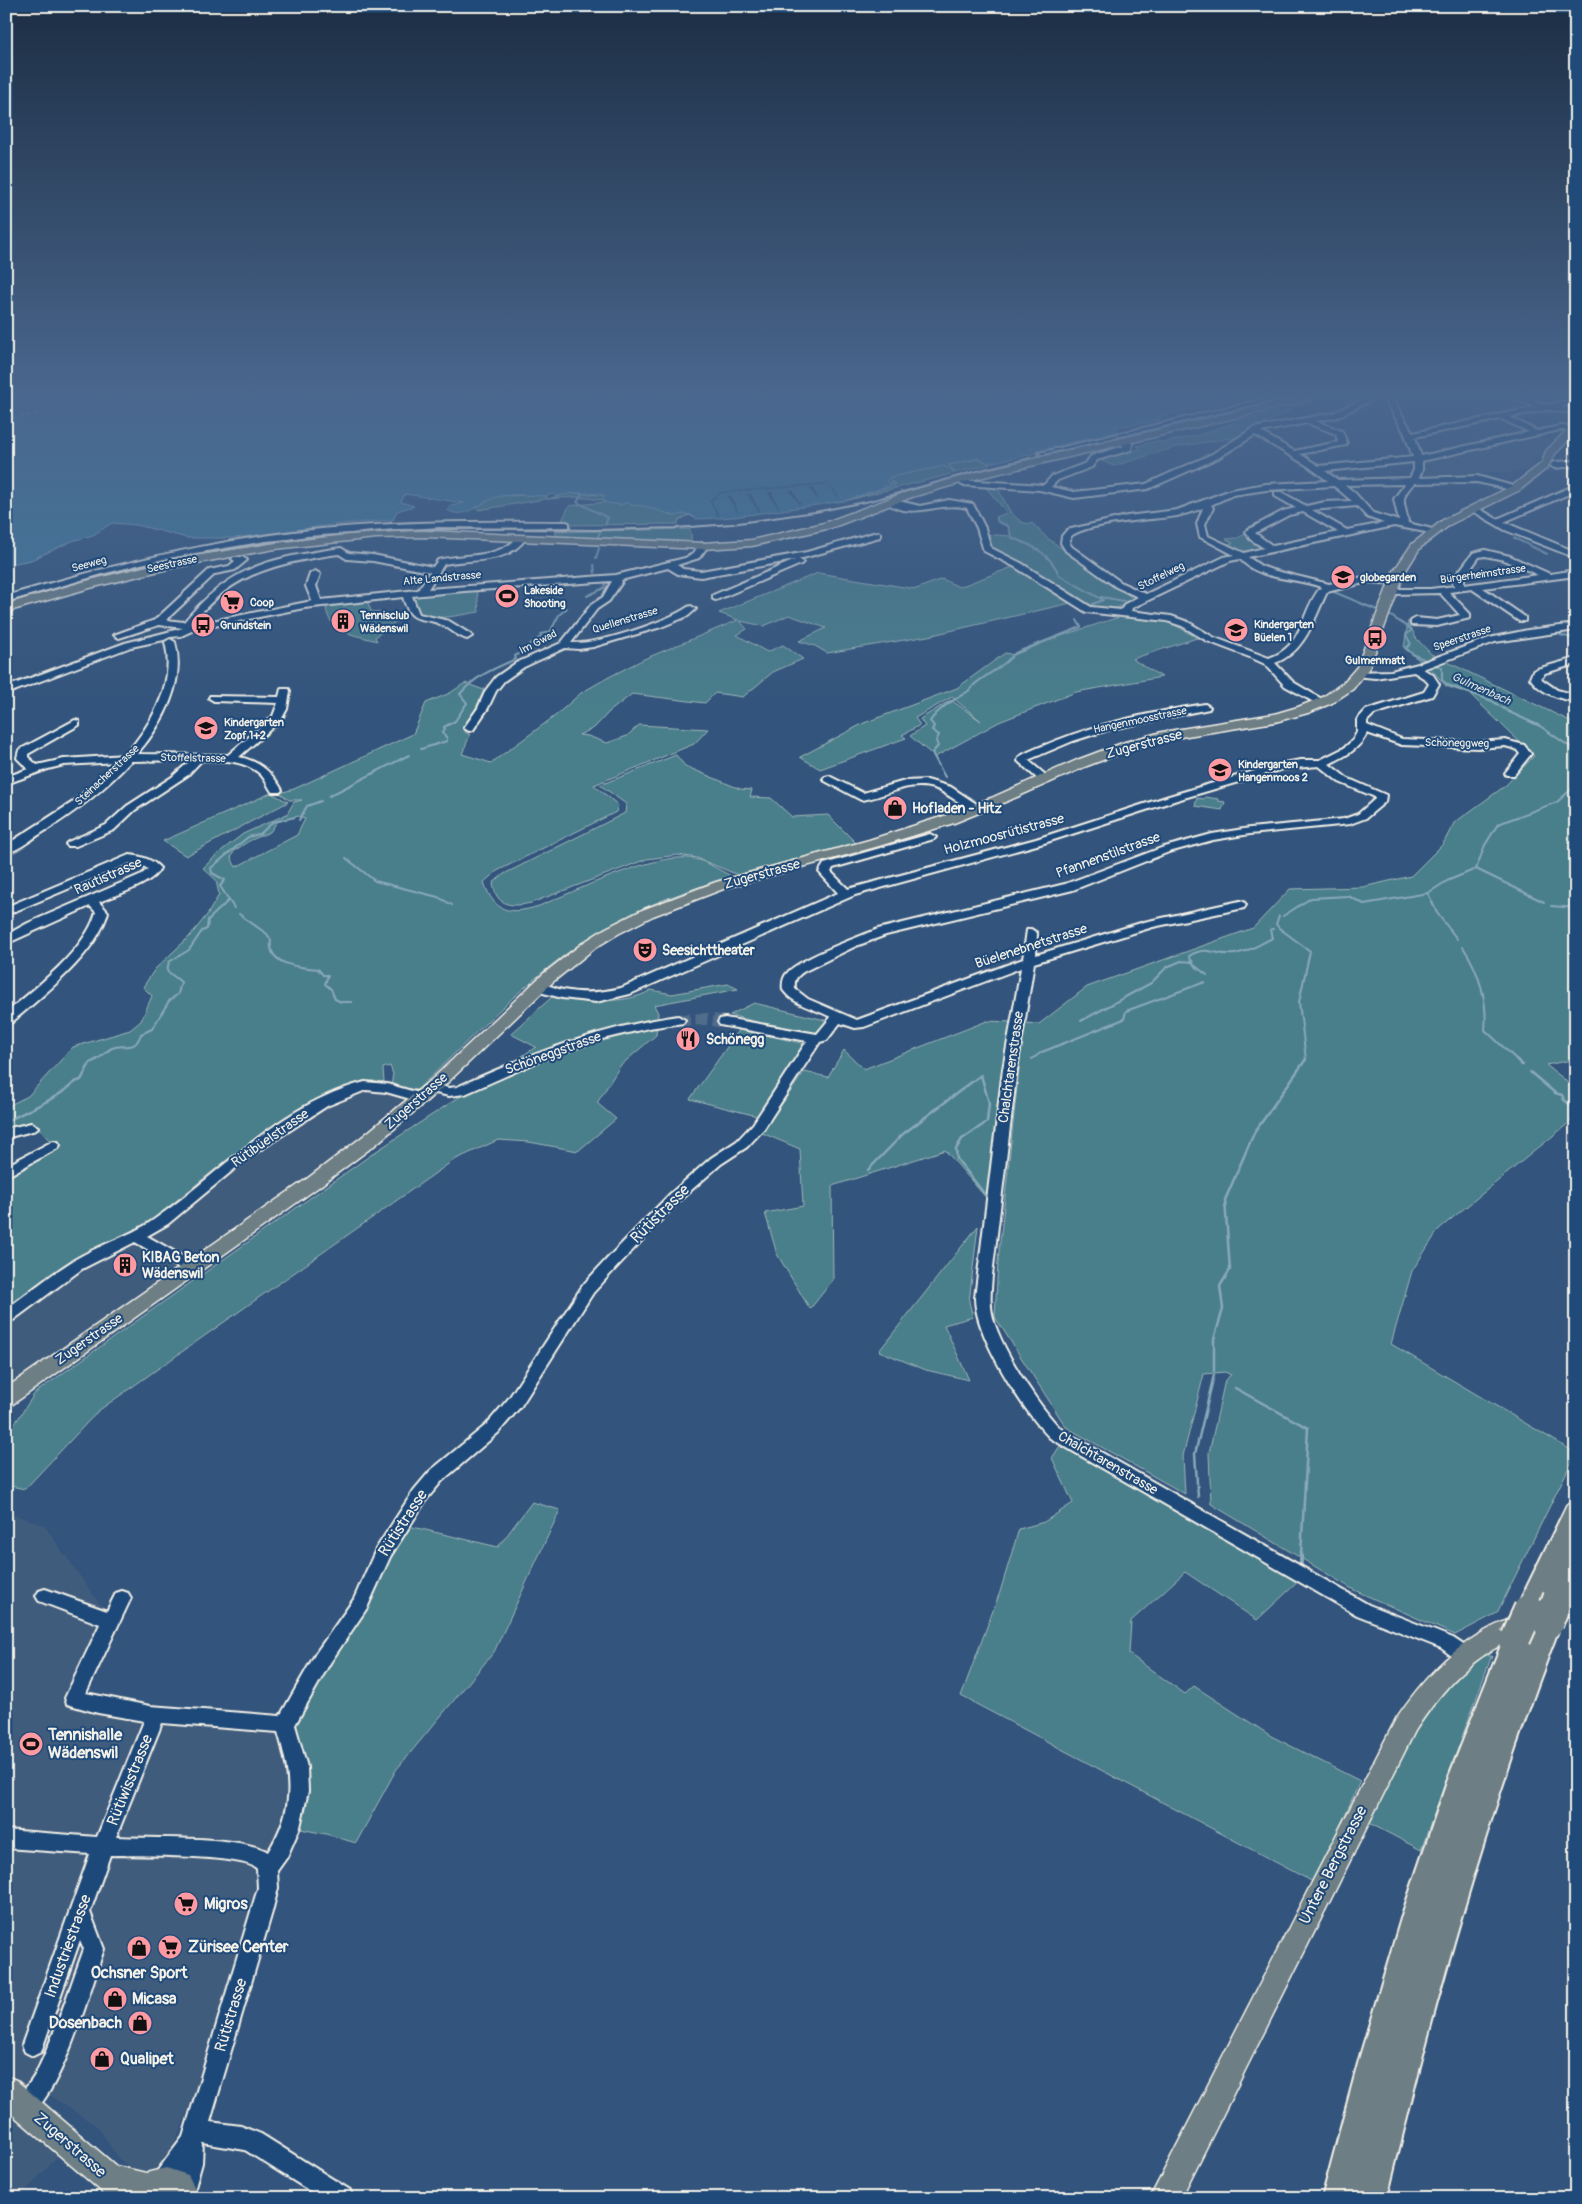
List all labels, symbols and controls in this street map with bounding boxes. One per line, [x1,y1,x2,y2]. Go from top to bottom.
street label: Seestrasse [146,552,199,576]
street label: Seeweg [70,553,108,575]
street label: Stoffelweg [1136,559,1187,593]
street label: Bürgerheimstrasse [1439,561,1527,586]
school or university icon: globegarden [1330,564,1356,590]
street label: Alte Landstrasse [402,568,482,588]
place label: globegarden [1360,571,1416,584]
sports icon: Lakeside Shooting [494,583,520,609]
place label: Lakeside Shooting [524,584,566,610]
supermarket icon: Coop [219,589,245,615]
place label: Coop [250,596,274,609]
street label: Quellenstrasse [591,604,660,636]
building icon: Tennisclub Wädenswil [330,608,356,634]
place label: Tennisclub Wädenswil [359,609,410,635]
bus stop icon: Grundstein [190,612,216,638]
school or university icon: Kindergarten Büelen 1 [1223,617,1249,643]
place label: Kindergarten Büelen 1 [1254,618,1314,644]
place label: Grundstein [220,619,271,632]
street label: Speerstrasse [1432,622,1493,654]
bus stop icon: Gulmenmatt [1362,625,1388,651]
street label: Im Gwad [517,627,559,657]
place label: Gulmenmatt [1345,654,1406,667]
water label: Gulmenbach [1449,669,1514,709]
street label: Hangenmoosstrasse [1092,704,1188,736]
school or university icon: Kindergarten Zopf 1+2 [193,715,219,741]
place label: Kindergarten Zopf 1+2 [224,716,284,742]
street label: Zugerstrasse [1104,726,1184,762]
street label: Schöneggweg [1425,736,1490,750]
street label: Steinacherstrasse [72,741,142,808]
street label: Stoffelstrasse [160,751,227,765]
school or university icon: Kindergarten Hangenmoos 2 [1207,757,1233,783]
place label: Kindergarten Hangenmoos 2 [1238,758,1308,784]
shop icon: Hofladen - Hitz [882,795,908,821]
place label: Hofladen - Hitz [912,800,1002,817]
street label: Holzmoosrütistrasse [942,810,1066,858]
street label: Pfannenstilstrasse [1054,828,1162,882]
street label: Rautistrasse [71,853,145,898]
street label: Zugerstrasse [722,855,802,893]
street label: Büelenebnetstrasse [973,920,1089,972]
theatre icon: Seesichttheater [632,937,658,963]
place label: Seesichttheater [662,942,756,959]
street label: Chalchtarenstrasse [995,1010,1027,1124]
restaurant icon: Schönegg [675,1026,701,1052]
street label: Schöneggstrasse [503,1028,604,1078]
place label: Schönegg [706,1031,764,1048]
street label: Zugerstrasse [381,1069,451,1133]
street label: Rütibüelstrasse [228,1105,312,1171]
street label: Rütistrasse [626,1180,694,1248]
place label: KIBAG Beton Wädenswil [142,1249,220,1282]
building icon: KIBAG Beton Wädenswil [112,1252,138,1278]
street label: Zugerstrasse [52,1310,126,1368]
street label: Chalchtarenstrasse [1055,1427,1161,1499]
street label: Rütistrasse [374,1486,432,1560]
place label: Tennishalle Wädenswil [47,1725,123,1763]
sports icon: Tennishalle Wädenswil [18,1731,44,1757]
street label: Rütiwisstrasse [103,1731,157,1829]
street label: Untere Bergstrasse [1295,1802,1372,1928]
supermarket icon: Migros [173,1891,199,1917]
street label: Industriestrasse [40,1892,96,2000]
place label: Migros [204,1894,248,1914]
supermarket icon: Zürisee Center [157,1934,183,1960]
shop icon: Ochsner Sport [126,1935,152,1961]
place label: Zürisee Center [188,1937,289,1957]
place label: Ochsner Sport [91,1963,188,1983]
street label: Rütistrasse [210,1976,252,2054]
shop icon: Micasa [102,1986,128,2012]
place label: Micasa [132,1989,177,2009]
shop icon: Dosenbach [127,2010,153,2036]
place label: Dosenbach [49,2013,122,2033]
shop icon: Qualipet [89,2046,115,2072]
place label: Qualipet [120,2049,174,2069]
street label: Zugerstrasse [30,2108,110,2182]

